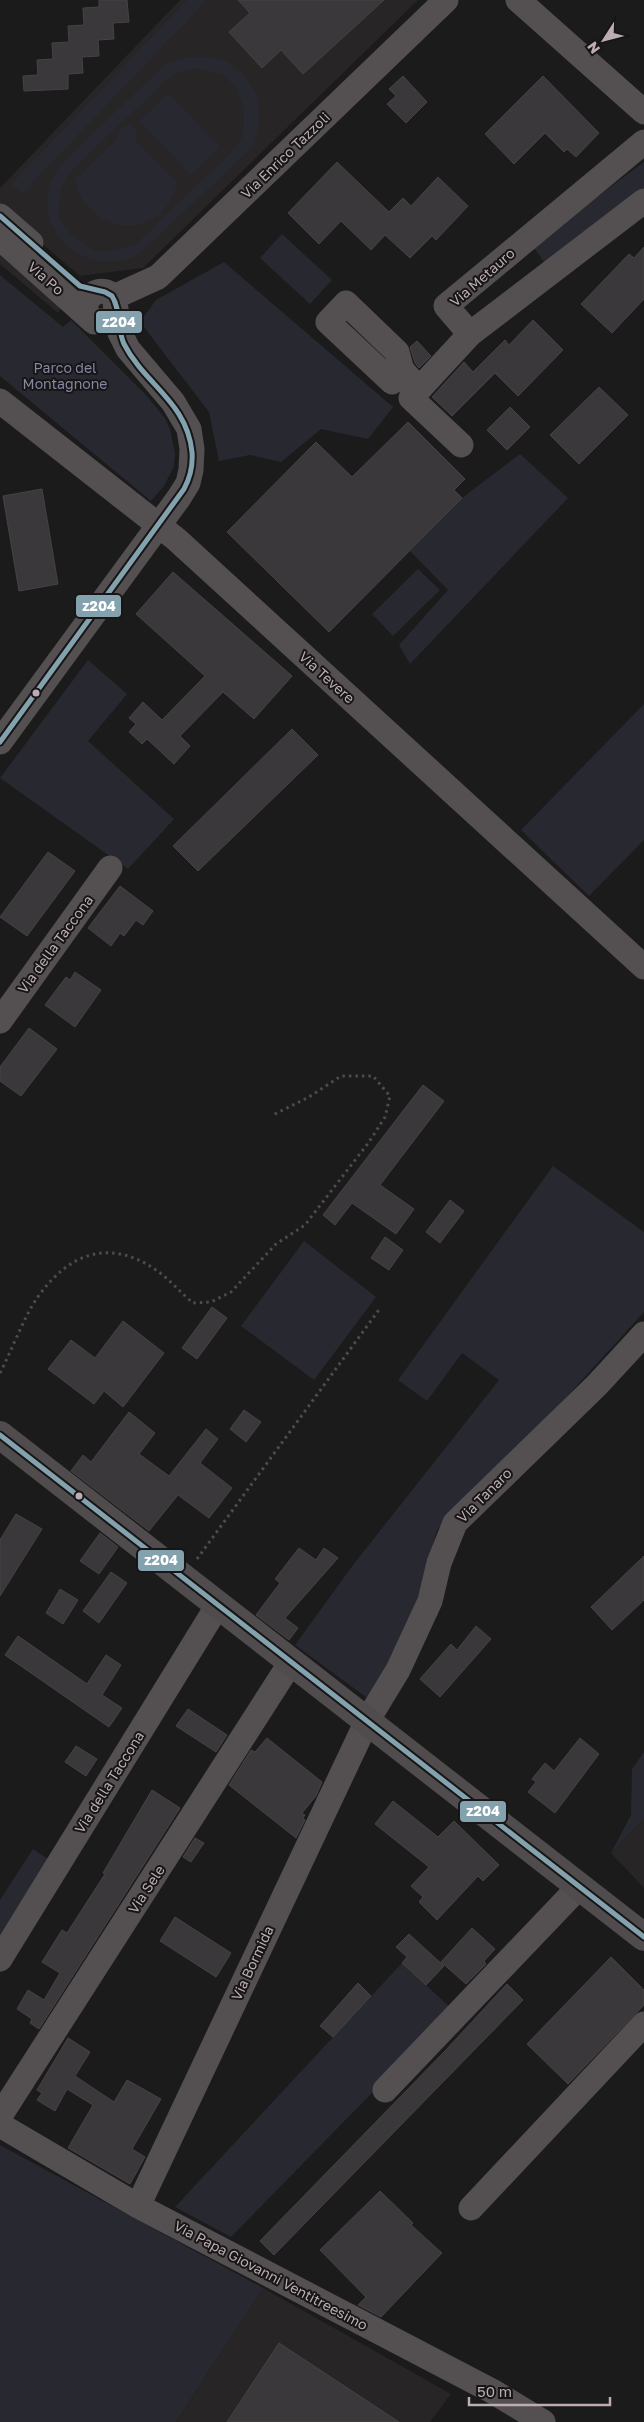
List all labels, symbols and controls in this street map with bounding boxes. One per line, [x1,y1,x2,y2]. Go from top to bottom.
north arrow [579,15,629,65]
text: N [583,39,603,57]
street label: Via Enrico Tazzoli [237,108,333,202]
street label: Via Metauro [446,244,518,310]
street label: Via Po [25,258,67,298]
line badge: z204 [95,310,143,334]
text: z204 [102,313,136,330]
park label: Parco del Montagnone [23,359,107,392]
line badge: z204 [75,594,122,618]
text: z204 [82,597,116,614]
street label: Via Tevere [296,648,358,706]
unlabelled marker [31,688,41,698]
street label: Via della Taccona [14,892,96,996]
street label: Via Tanaro [453,1464,515,1526]
unlabelled marker [74,1491,84,1501]
line badge: z204 [137,1549,185,1572]
text: z204 [144,1551,178,1568]
street label: Via della Taccona [71,1728,147,1836]
line badge: z204 [459,1800,507,1823]
text: z204 [466,1802,500,1819]
street label: Via Sele [124,1862,168,1916]
street label: Via Bormida [227,1923,277,2003]
street label: Via Papa Giovanni Ventitreesimo [171,2217,371,2333]
scale bar [469,2374,610,2406]
text: 50 m [477,2382,512,2400]

